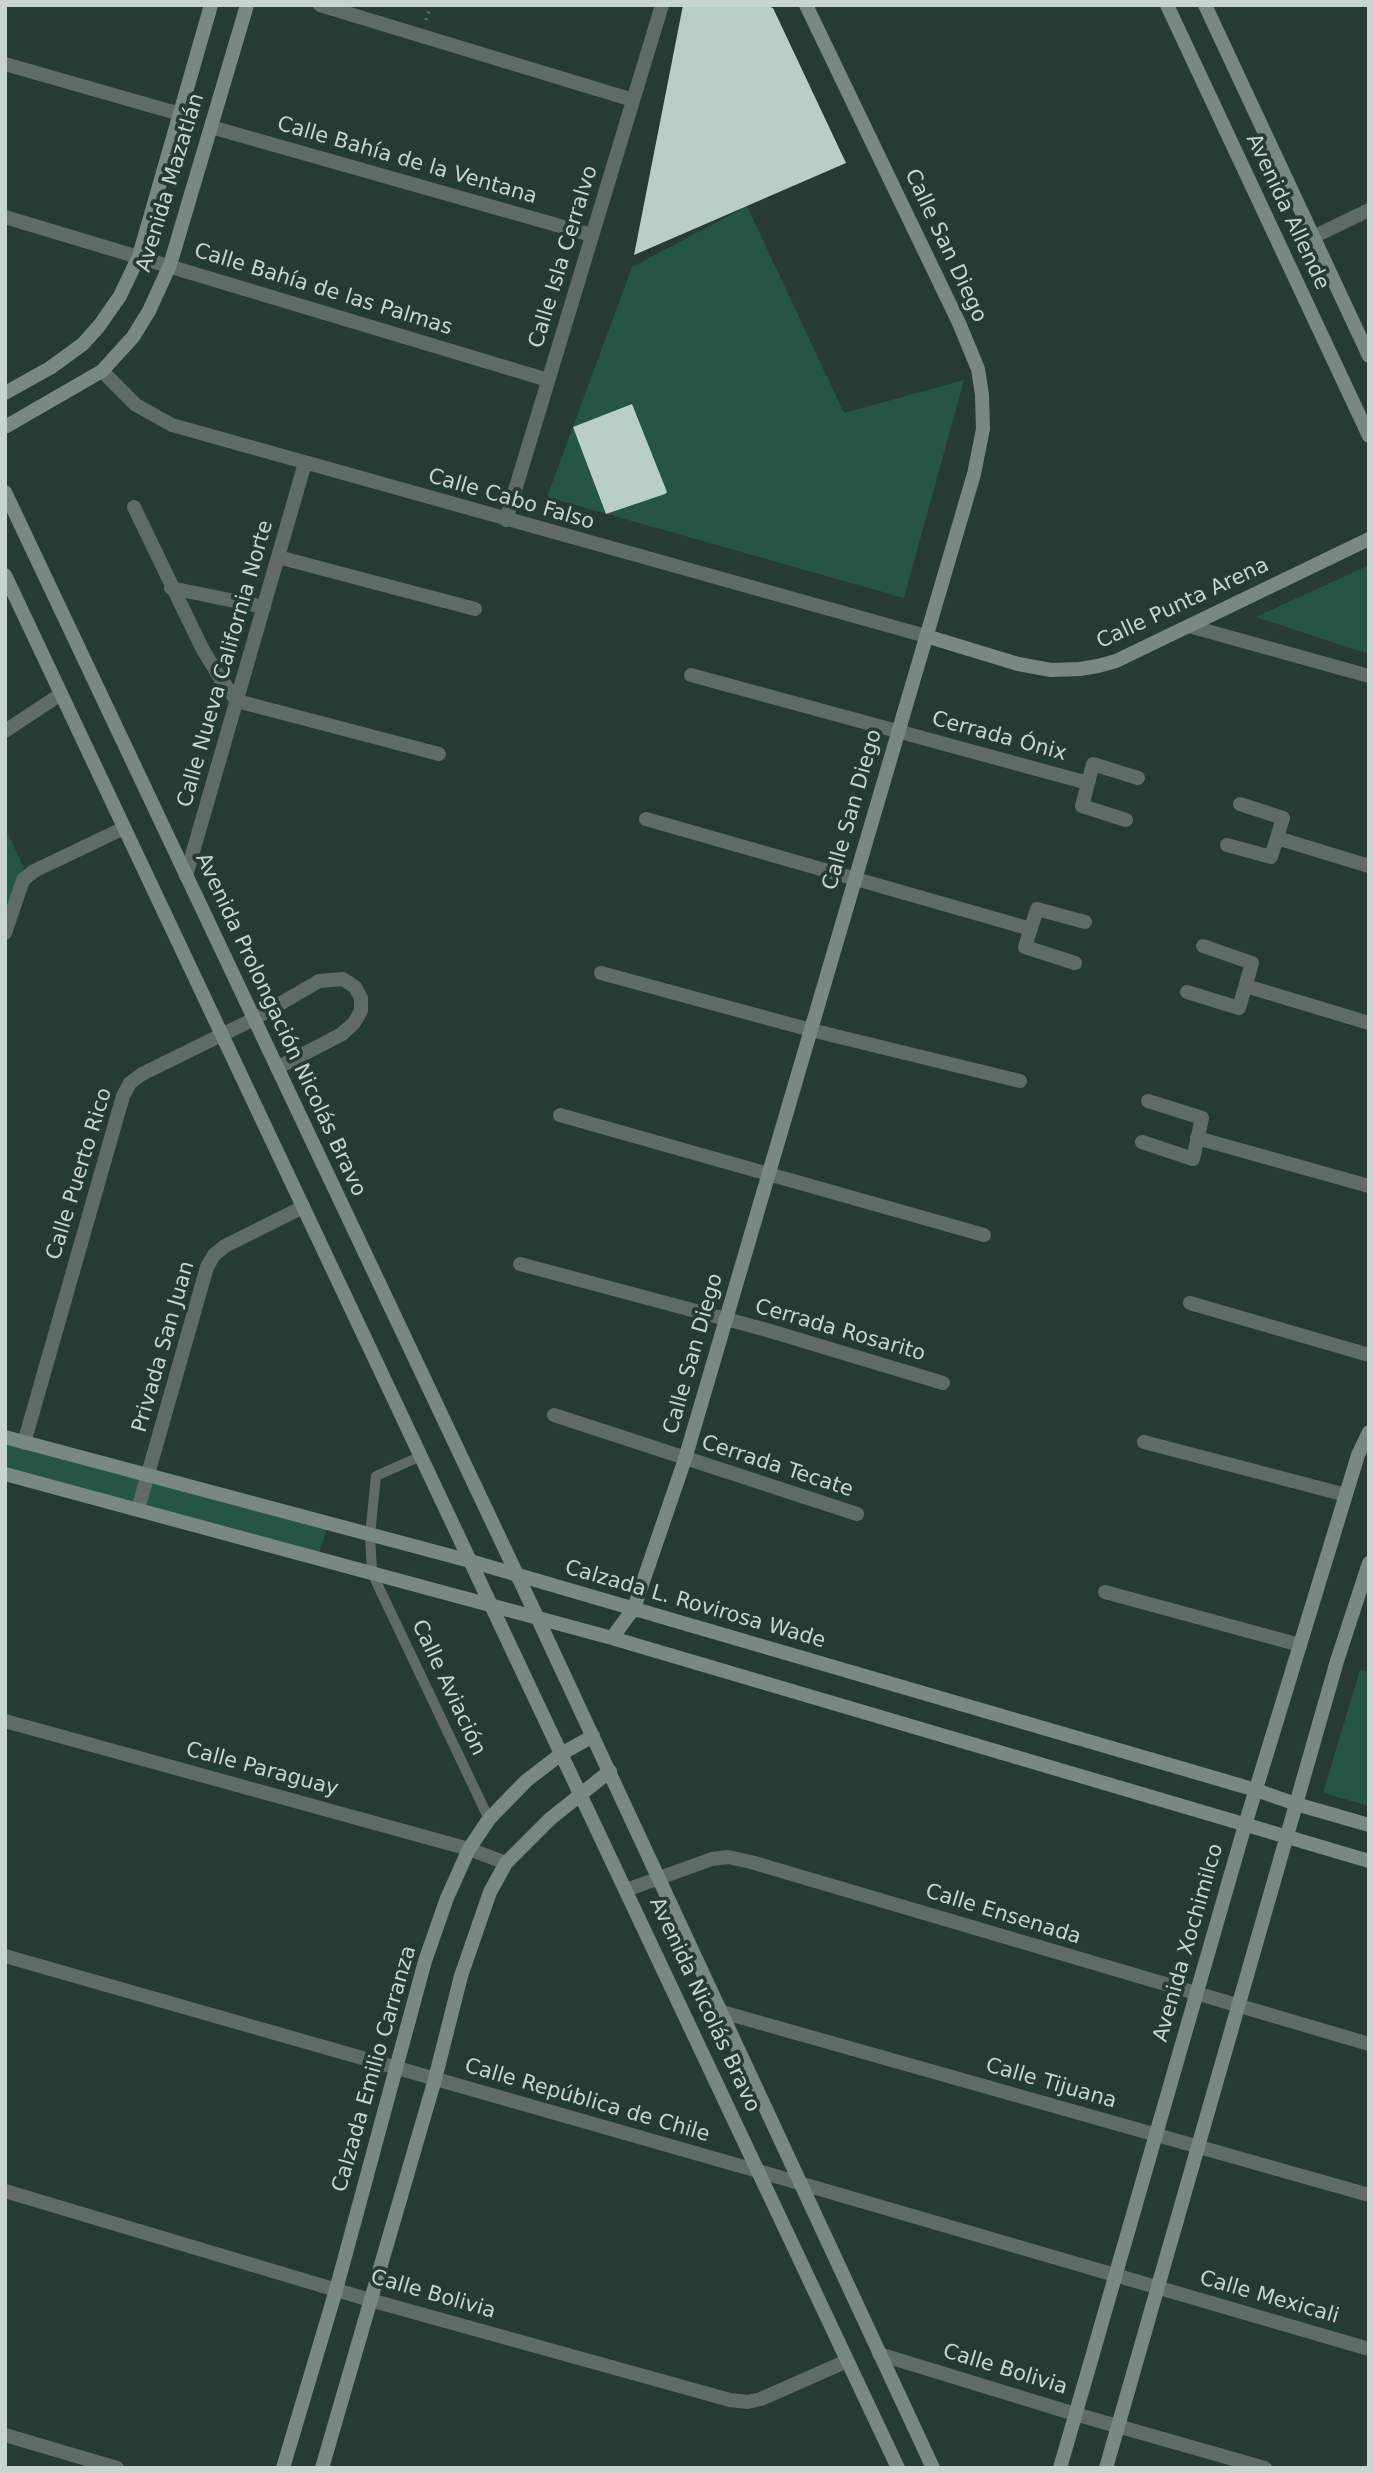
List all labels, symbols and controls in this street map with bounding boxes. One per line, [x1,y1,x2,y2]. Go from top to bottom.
street label: Avenida Mazatlán [132,91,210,275]
street label: Calle Bahía de la Ventana [274,112,540,210]
street label: Avenida Allende [1240,130,1334,294]
street label: Calle Isla Cerralvo [524,163,604,351]
street label: Calle San Diego [898,165,992,327]
street label: Calle Bahía de las Palmas [191,239,455,341]
street label: Calle Cabo Falso [425,464,597,536]
street label: Calle Nueva California Norte [173,518,279,810]
street label: Calle Punta Arena [1093,553,1273,655]
street label: Cerrada Ónix [929,707,1069,767]
street label: Calle San Diego [818,727,888,893]
street label: Avenida Prolongación Nicolás Bravo [189,849,371,1201]
street label: Calle Puerto Rico [42,1085,118,1263]
street label: Privada San Juan [128,1259,200,1435]
street label: Calle San Diego [659,1271,729,1437]
street label: Cerrada Rosarito [752,1295,928,1367]
street label: Cerrada Tecate [698,1431,856,1503]
street label: Calzada L. Rovirosa Wade [562,1556,828,1654]
street label: Calle Aviación [406,1616,490,1760]
street label: Calle Paraguay [183,1738,341,1802]
street label: Avenida Xochimilco [1149,1841,1229,2045]
street label: Calle Ensenada [922,1879,1084,1951]
street label: Avenida Nicolás Bravo [643,1894,765,2116]
street label: Calzada Emilio Carranza [328,1943,422,2195]
street label: Calle Tijuana [983,2053,1119,2115]
street label: Calle República de Chile [462,2054,712,2148]
street label: Calle Bolivia [368,2265,498,2325]
street label: Calle Mexicali [1196,2266,1342,2330]
street label: Calle Bolivia [940,2339,1070,2401]

